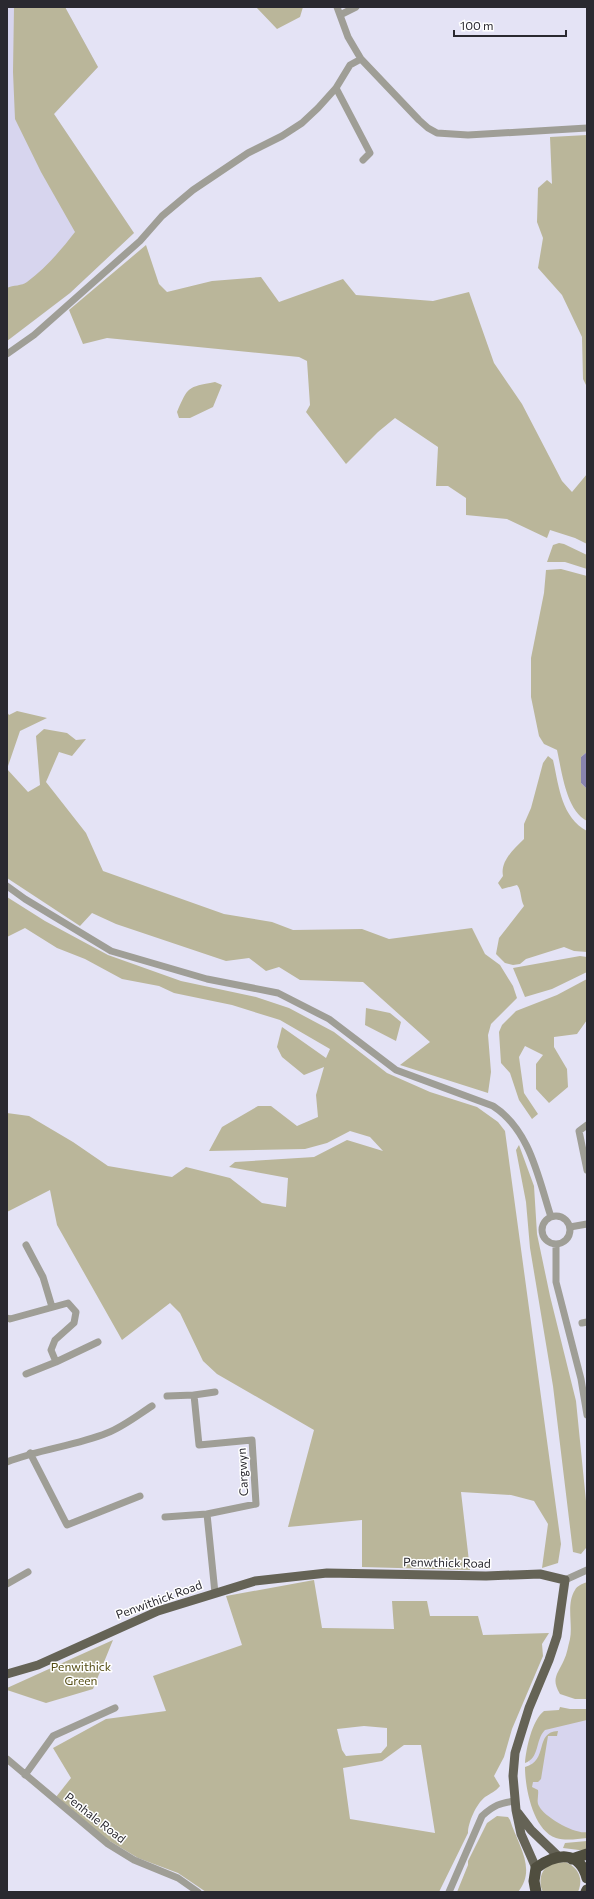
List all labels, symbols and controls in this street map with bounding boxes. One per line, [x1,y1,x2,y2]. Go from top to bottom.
scale bar [454,12,566,38]
text: 100 m [460,18,494,32]
street label: Cargwyn [234,1447,250,1497]
street label: Penwthick Road [403,1554,491,1570]
street label: Penwithick Road [114,1577,204,1621]
park label: Penwithick Green [51,1659,112,1687]
street label: Penhale Road [62,1789,129,1845]

